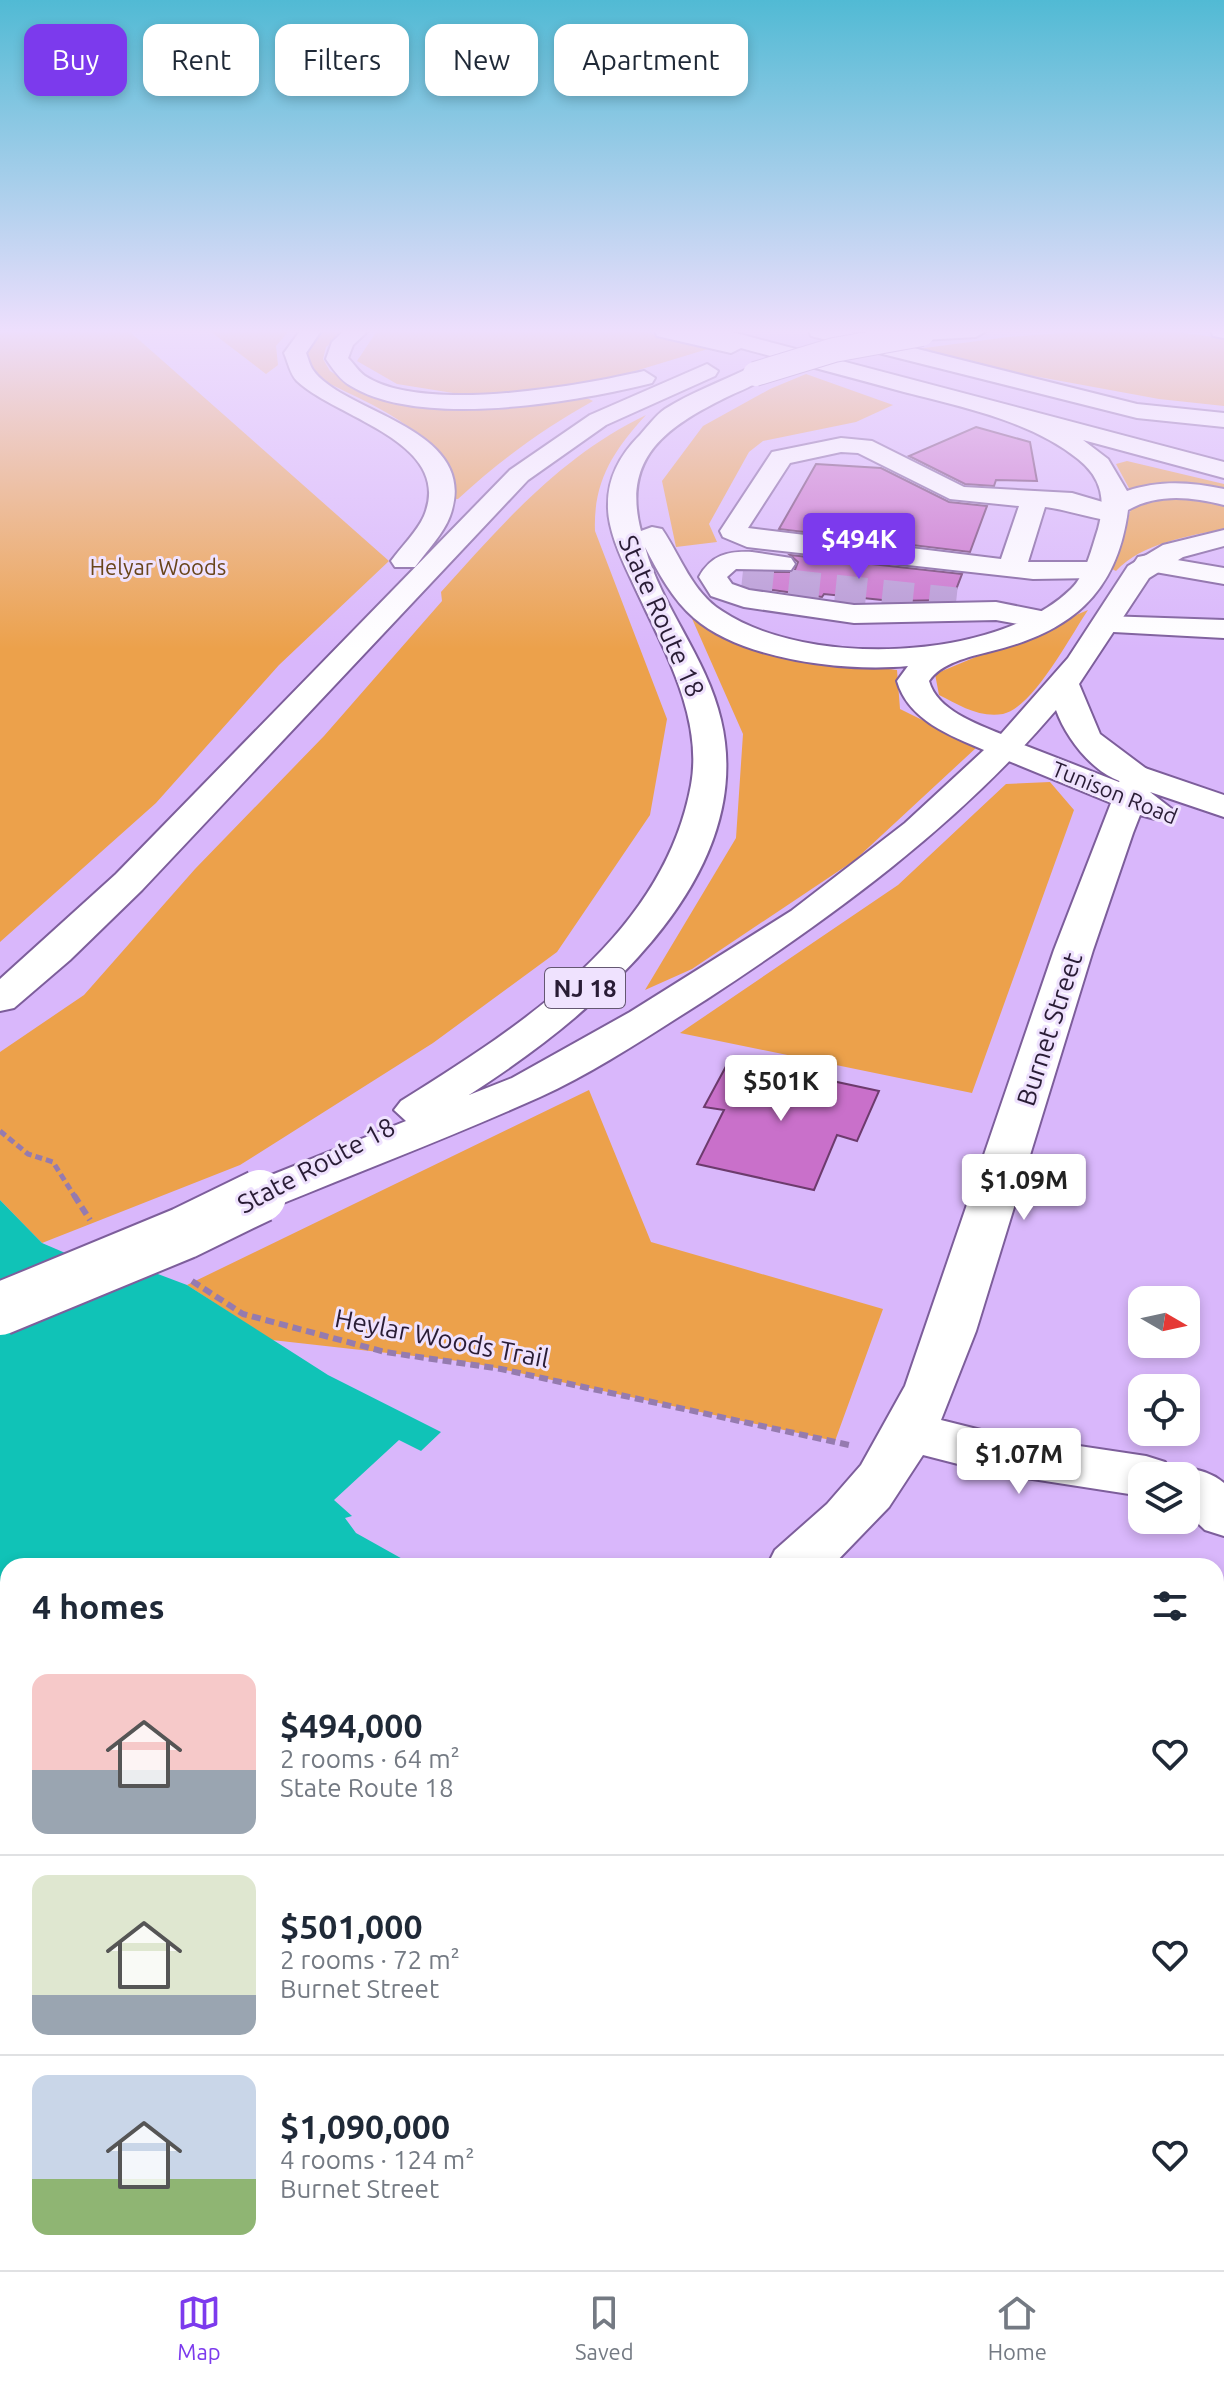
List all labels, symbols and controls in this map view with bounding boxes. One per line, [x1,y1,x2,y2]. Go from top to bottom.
chip: Buy [24,24,127,96]
chip: Rent [143,24,259,96]
chip: Filters [275,24,409,96]
chip: New [425,24,538,96]
chip: Apartment [554,24,748,96]
pin: $494K [803,513,915,581]
text: $494K [821,524,897,553]
street label: State Route 18 [613,531,711,701]
park label: Helyar Woods [90,554,226,579]
street label: Tunison Road [1049,756,1181,828]
street label: Burnet Street [1011,949,1087,1109]
road number: NJ 18 [545,968,625,1008]
pin: $501K [725,1055,837,1123]
text: $501K [743,1066,819,1095]
street label: State Route 18 [233,1111,399,1219]
pin: $1.09M [959,1154,1089,1222]
text: $1.09M [980,1165,1068,1194]
north arrow [1128,1286,1200,1358]
map controls [1128,1286,1200,1534]
street label: Heylar Woods Trail [332,1303,552,1373]
button: locate [1128,1374,1200,1446]
pin: $1.07M [954,1428,1084,1496]
text: $1.07M [975,1439,1063,1468]
button: layers [1128,1462,1200,1534]
icon: filters [1148,1584,1192,1628]
text: 4 homes [32,1587,165,1625]
icon: home [96,1706,192,1802]
text: $494,000 [280,1706,423,1744]
icon: heart [1148,1732,1192,1776]
text: 2 rooms · 64 m² [280,1744,460,1773]
text: State Route 18 [280,1773,454,1802]
icon: home [96,1907,192,2003]
text: $501,000 [280,1907,423,1945]
icon: heart [1148,1933,1192,1977]
text: 2 rooms · 72 m² [280,1945,460,1974]
text: Burnet Street [280,1974,439,2003]
icon: home [96,2107,192,2203]
text: $1,090,000 [280,2107,450,2145]
icon: heart [1148,2133,1192,2177]
text: 4 rooms · 124 m² [280,2145,475,2174]
text: Burnet Street [280,2174,439,2203]
tab: Map [177,2291,221,2364]
tab: Saved [575,2291,634,2364]
tab: Home [988,2291,1047,2364]

